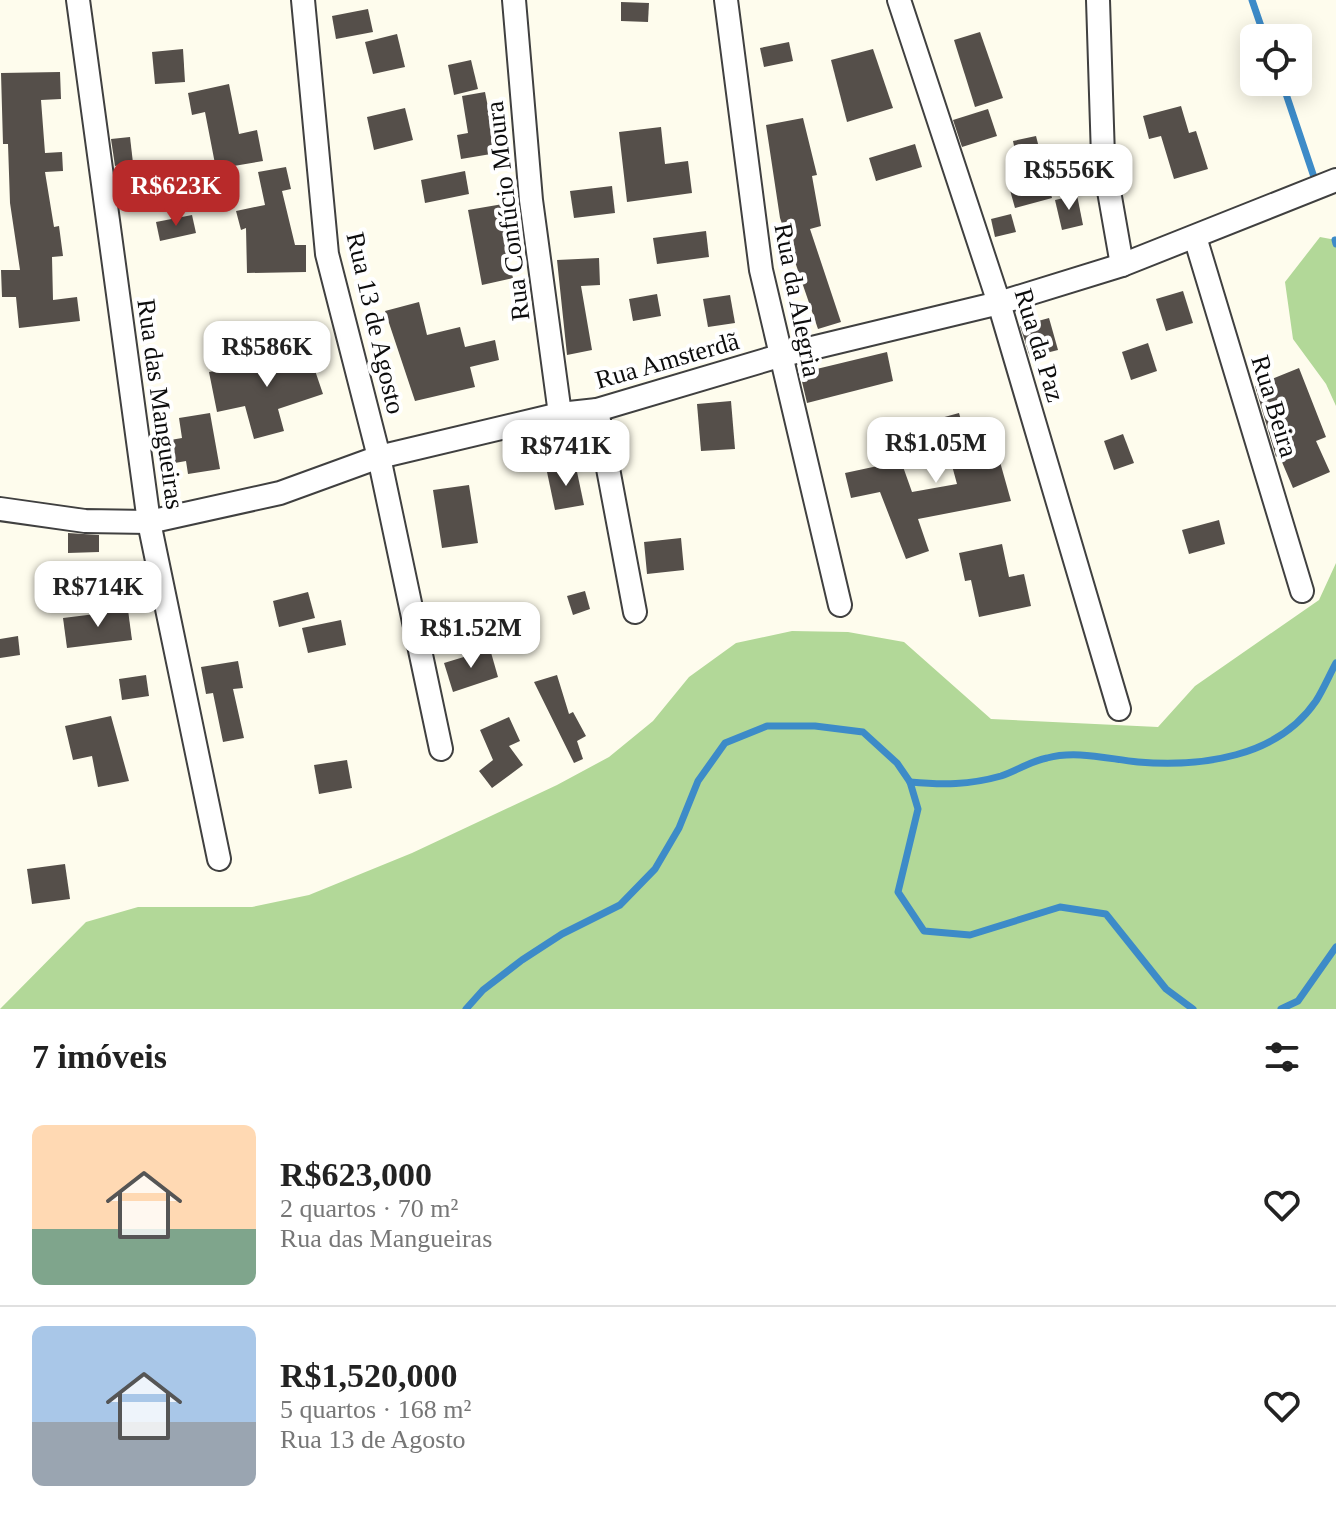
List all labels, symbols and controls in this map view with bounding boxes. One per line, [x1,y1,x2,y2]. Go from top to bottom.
map controls [1240,24,1312,96]
button: locate [1240,24,1312,96]
street label: Rua Confúcio Moura [480,99,535,322]
pin: R$556K [1004,144,1134,212]
text: R$556K [1024,155,1115,184]
pin: R$623K [111,160,241,228]
text: R$623K [131,171,222,200]
street label: Rua da Alegria [768,221,827,380]
street label: Rua 13 de Agosto [341,229,411,417]
street label: Rua da Paz [1009,285,1070,405]
street label: Rua das Mangueiras [131,297,190,511]
pin: R$586K [202,321,332,389]
street label: Rua Amsterdã [592,326,743,395]
text: R$586K [222,332,313,361]
street label: Rua Beira [1245,352,1304,461]
pin: R$1.05M [862,417,1010,485]
pin: R$741K [501,420,631,488]
text: R$1.05M [885,428,987,457]
text: R$741K [521,431,612,460]
pin: R$714K [33,561,163,629]
text: R$714K [53,572,144,601]
pin: R$1.52M [397,602,545,670]
text: R$1.52M [420,613,522,642]
icon: filters [1260,1035,1304,1079]
text: 7 imóveis [32,1038,167,1075]
text: R$623,000 [280,1156,432,1193]
icon: home [96,1157,192,1253]
icon: heart [1260,1183,1304,1227]
text: 2 quartos · 70 m² [280,1194,458,1223]
text: Rua das Mangueiras [280,1224,492,1253]
text: R$1,520,000 [280,1357,458,1394]
icon: home [96,1358,192,1454]
icon: heart [1260,1384,1304,1428]
text: 5 quartos · 168 m² [280,1395,471,1424]
text: Rua 13 de Agosto [280,1425,466,1454]

